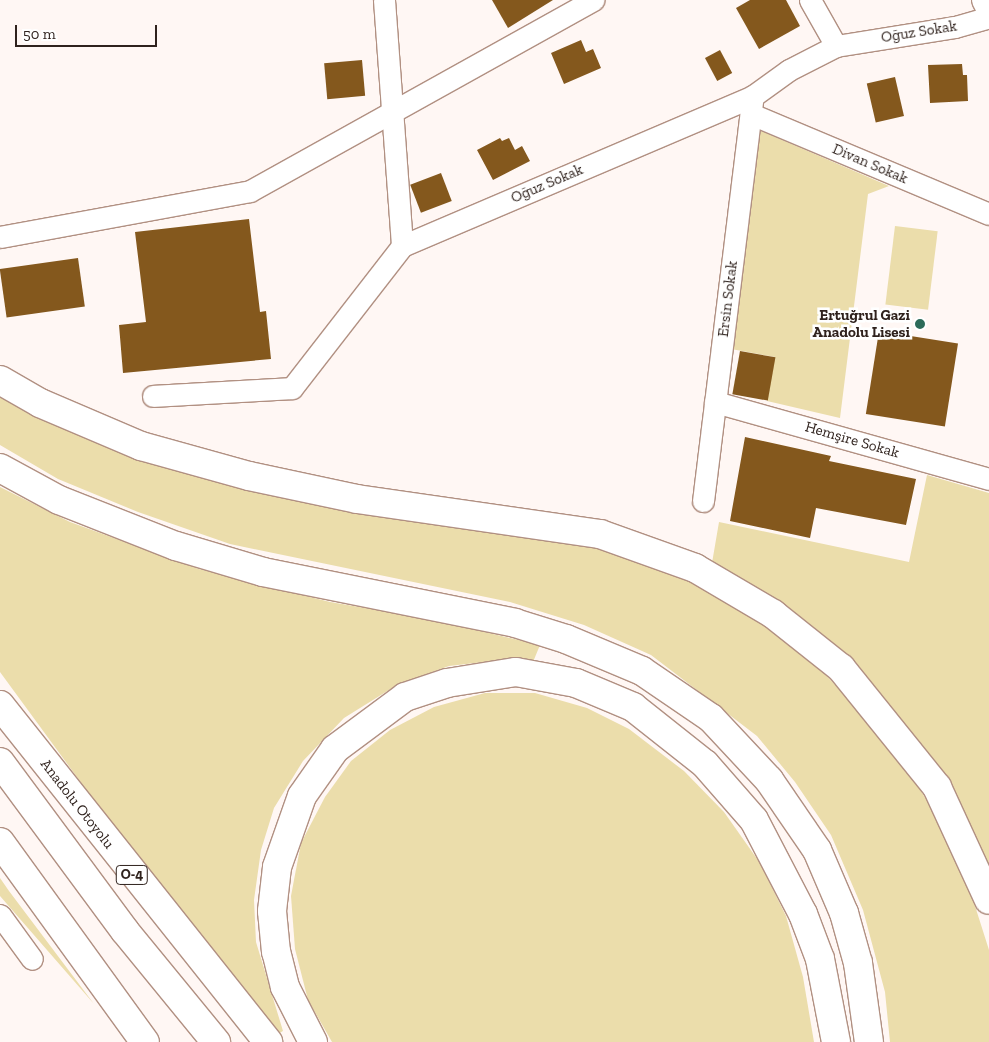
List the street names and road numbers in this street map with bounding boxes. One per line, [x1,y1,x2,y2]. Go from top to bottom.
street label: Oğuz Sokak [880,17,958,47]
street label: Divan Sokak [830,140,910,188]
street label: Oğuz Sokak [508,161,586,207]
street label: Ersin Sokak [714,260,742,338]
street label: Hemşire Sokak [803,418,901,462]
street label: Anadolu Otoyolu [36,756,118,852]
road number: O-4 [116,864,148,886]

